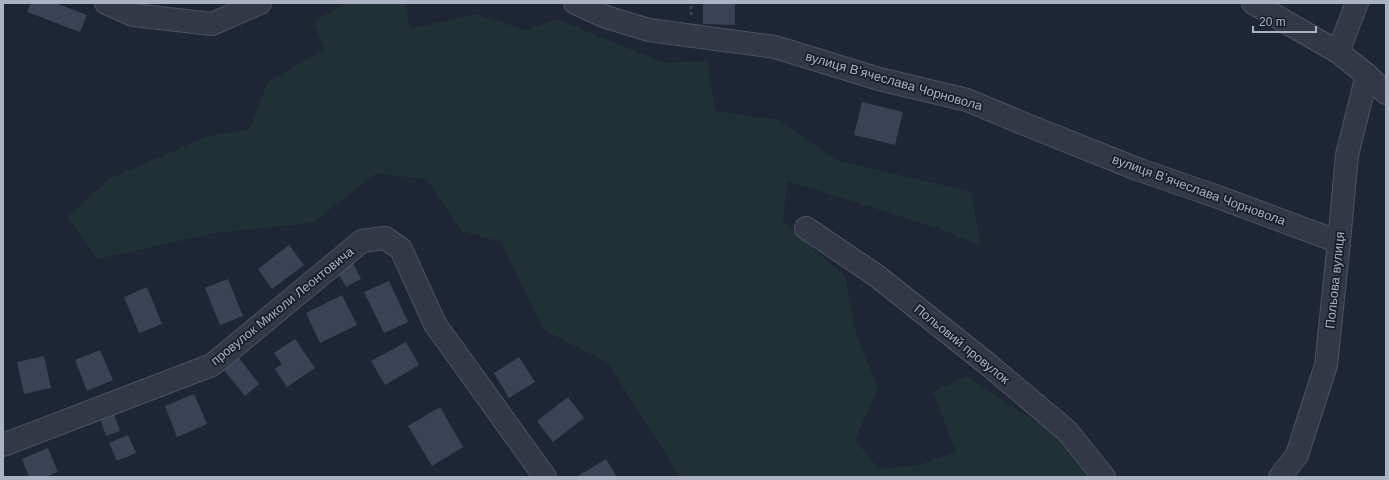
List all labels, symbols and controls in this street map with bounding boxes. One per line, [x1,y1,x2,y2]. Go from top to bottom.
scale bar [1253,8,1316,34]
text: 20 m [1259,15,1286,29]
street label: вулиця Вʼячеслава Чорновола [804,49,985,114]
street label: вулиця Вʼячеслава Чорновола [1110,152,1288,229]
street label: Польова вулиця [1322,231,1348,329]
street label: провулок Миколи Леонтовича [208,243,357,368]
street label: Польовий провулок [911,301,1013,387]

